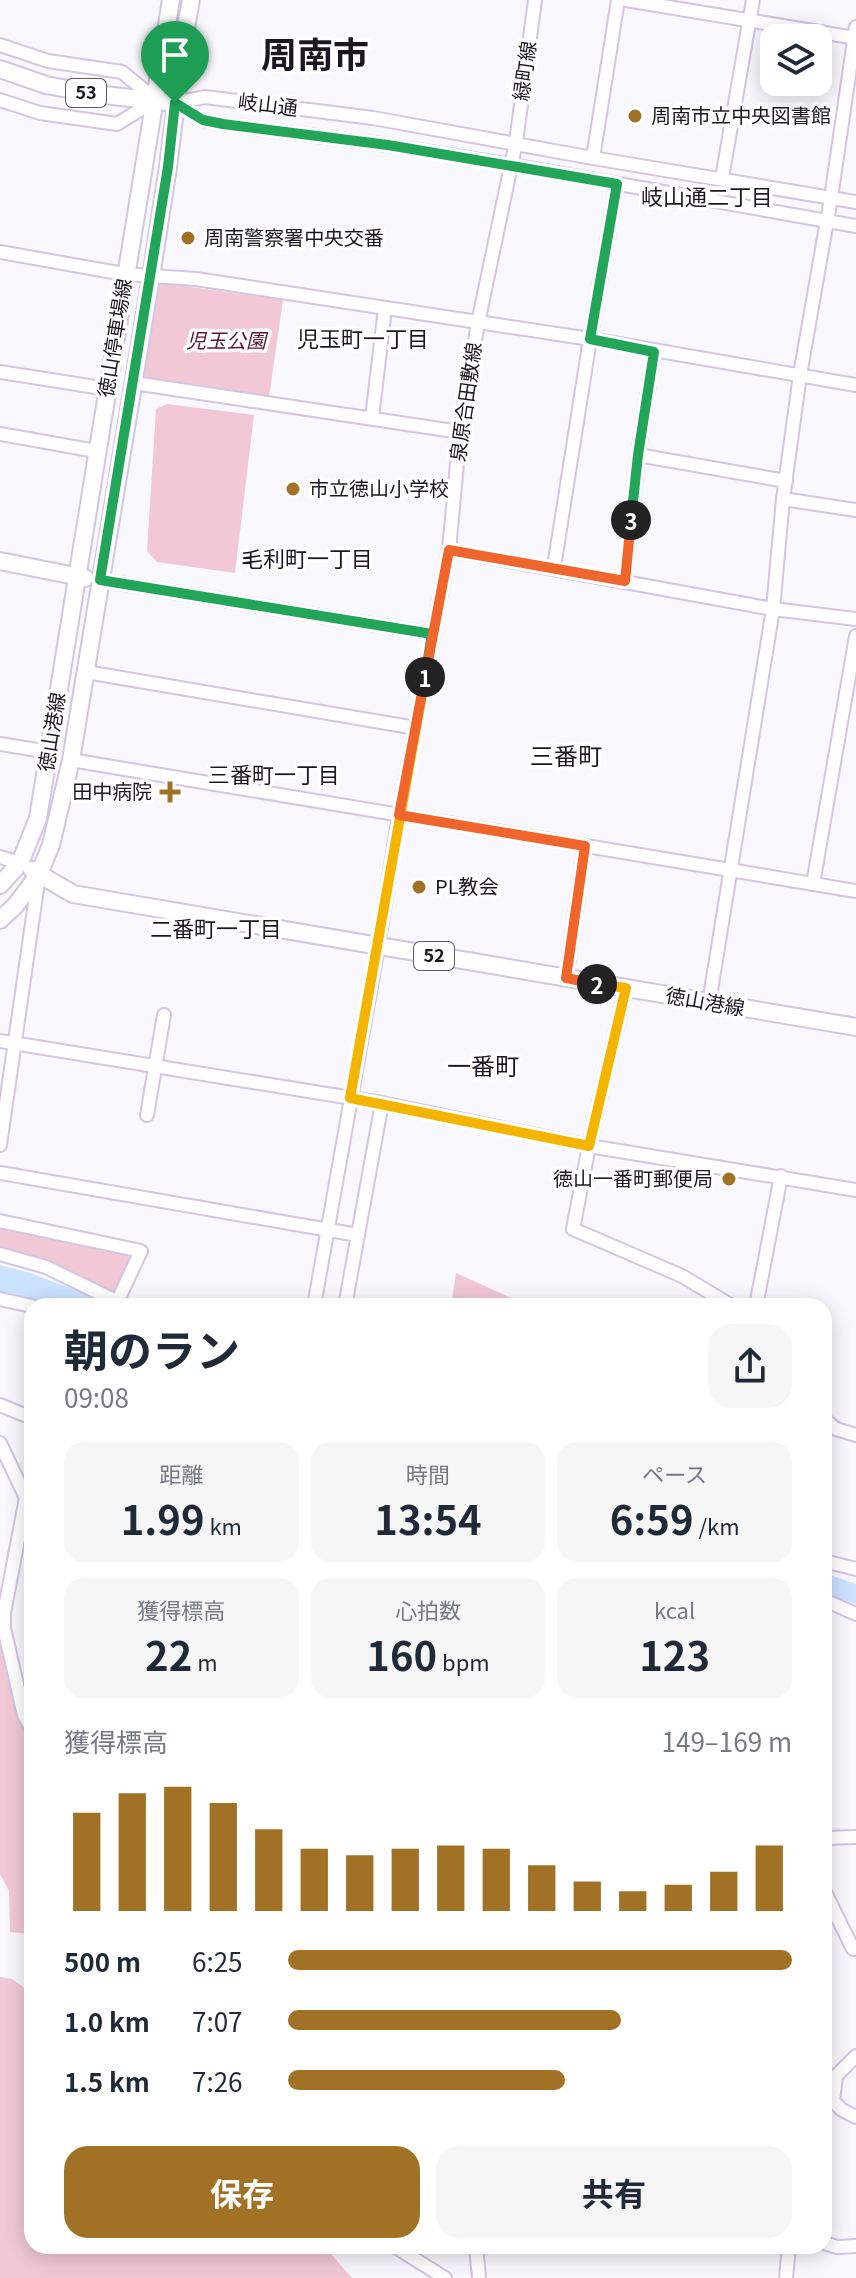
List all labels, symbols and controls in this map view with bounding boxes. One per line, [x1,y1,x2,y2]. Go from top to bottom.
pin [141,21,209,103]
map controls [760,24,832,96]
button: layers [760,24,832,96]
district label: 周南市 [261,26,369,78]
icon: arrive [153,33,197,77]
street label: 緑町線 [505,39,542,103]
road number: 53 [66,79,106,107]
street label: 岐山通 [237,85,300,122]
place label: 周南市立中央図書館 [651,100,831,129]
marker: 周南市立中央図書館 [626,107,644,125]
district label: 岐山通二丁目 [641,179,773,211]
place label: 周南警察署中央交番 [204,222,384,251]
marker: 周南警察署中央交番 [179,229,197,247]
street label: 徳山停車場線 [90,276,137,399]
district label: 児玉町一丁目 [297,321,429,353]
park label: 児玉公園 [186,325,269,354]
street label: 泉原合田敷線 [442,340,487,463]
place label: 市立徳山小学校 [309,473,449,502]
marker: 市立徳山小学校 [284,480,302,498]
pin: 3 [611,500,651,540]
text: 3 [625,504,637,536]
district label: 毛利町一丁目 [241,541,373,573]
pin: 1 [405,657,445,697]
text: 1 [419,661,431,693]
street label: 徳山港線 [30,690,71,774]
district label: 三番町 [530,737,602,772]
district label: 三番町一丁目 [208,757,340,789]
place label: 田中病院 [72,776,152,805]
marker: 田中病院 [159,781,181,803]
place label: PL教会 [435,871,499,900]
marker: PL教会 [410,878,428,896]
district label: 二番町一丁目 [150,911,282,943]
road number: 52 [414,942,454,970]
pin: 2 [577,964,617,1004]
text: 2 [591,968,603,1000]
street label: 徳山港線 [663,979,747,1022]
district label: 一番町 [447,1047,519,1082]
place label: 徳山一番町郵便局 [553,1163,713,1192]
marker: 徳山一番町郵便局 [720,1170,738,1188]
text: 朝のラン [64,1316,240,1380]
button: share [708,1324,792,1408]
text: 09:08 [64,1378,129,1415]
text: 距離 [159,1457,203,1489]
text: 時間 [406,1457,450,1489]
text: ペース [642,1457,707,1489]
text: 1.99 [121,1489,205,1547]
text: 13:54 [374,1489,482,1547]
text: 6:59 [610,1489,694,1547]
text: km [205,1509,242,1541]
text: /km [694,1509,740,1541]
text: 獲得標高 [137,1593,225,1625]
text: 心拍数 [395,1593,461,1625]
text: kcal [654,1593,695,1625]
text: 22 [145,1625,192,1683]
text: 160 [366,1625,437,1683]
text: 123 [639,1625,710,1683]
text: m [192,1645,218,1677]
text: bpm [437,1645,490,1677]
text: 獲得標高 [64,1722,168,1759]
text: 149–169 m [662,1722,792,1759]
text: 500 m [64,1942,141,1979]
text: 6:25 [192,1942,243,1979]
text: 1.0 km [64,2002,150,2039]
text: 7:07 [192,2002,243,2039]
text: 1.5 km [64,2062,150,2099]
text: 7:26 [192,2062,243,2099]
button: 保存 [64,2146,420,2238]
button: 共有 [436,2146,792,2238]

